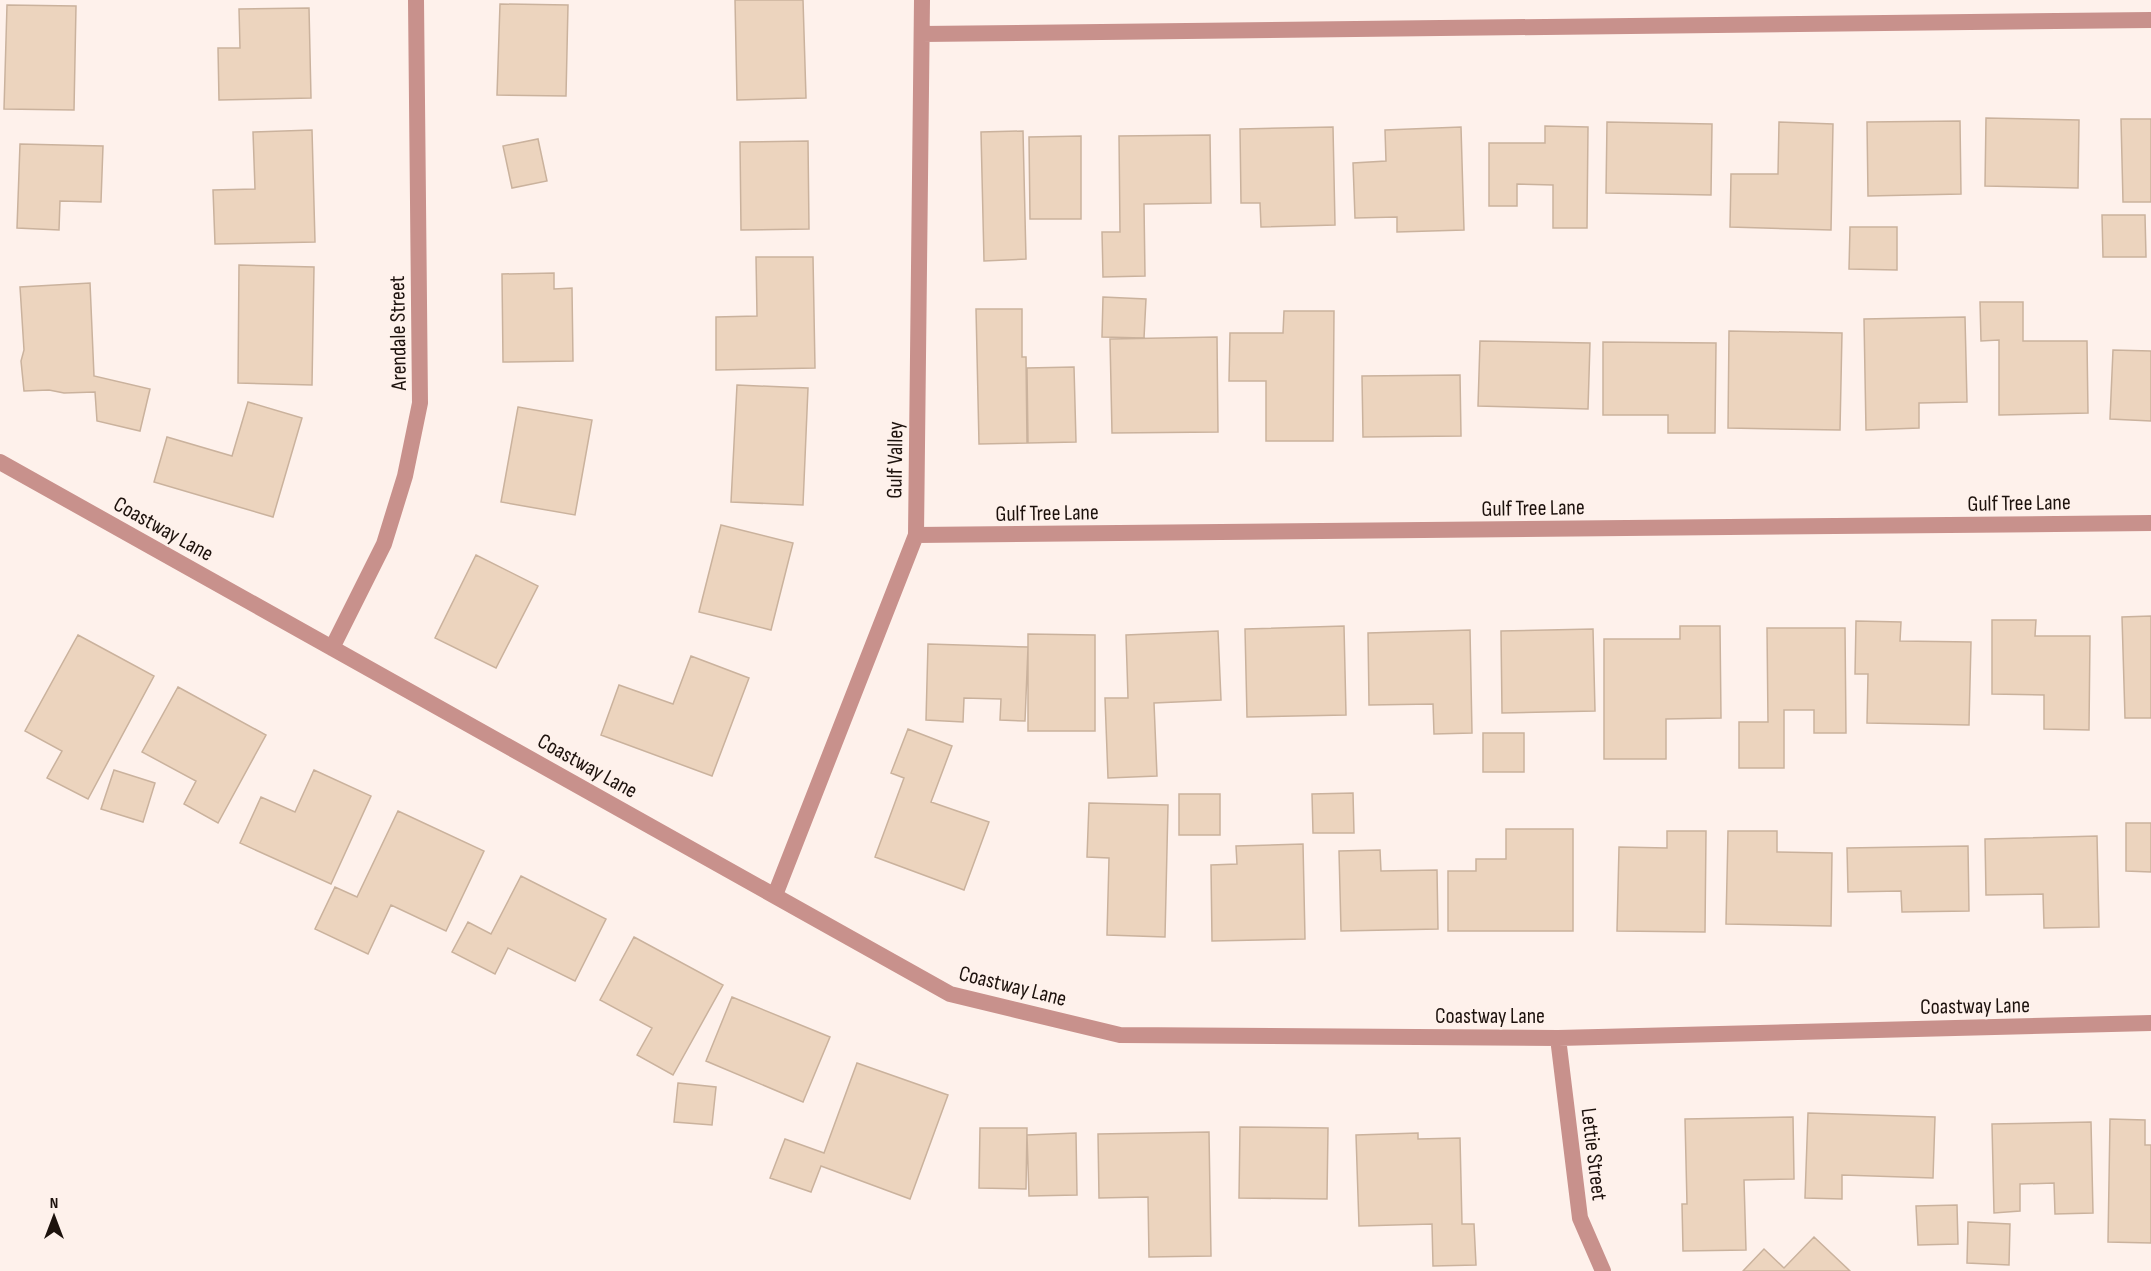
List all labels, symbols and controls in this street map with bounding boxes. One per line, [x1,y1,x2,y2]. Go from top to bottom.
street label: Arendale Street [384,275,413,391]
street label: Gulf Valley [881,421,910,499]
street label: Gulf Tree Lane [1967,489,2071,518]
street label: Coastway Lane [109,491,218,568]
street label: Gulf Tree Lane [1481,494,1585,523]
street label: Gulf Tree Lane [995,499,1099,528]
street label: Coastway Lane [533,728,642,805]
street label: Coastway Lane [956,960,1069,1013]
street label: Coastway Lane [1920,992,2030,1021]
street label: Coastway Lane [1435,1003,1545,1030]
street label: Lettie Street [1574,1106,1613,1202]
north arrow [24,1187,84,1247]
text: N [50,1194,58,1213]

